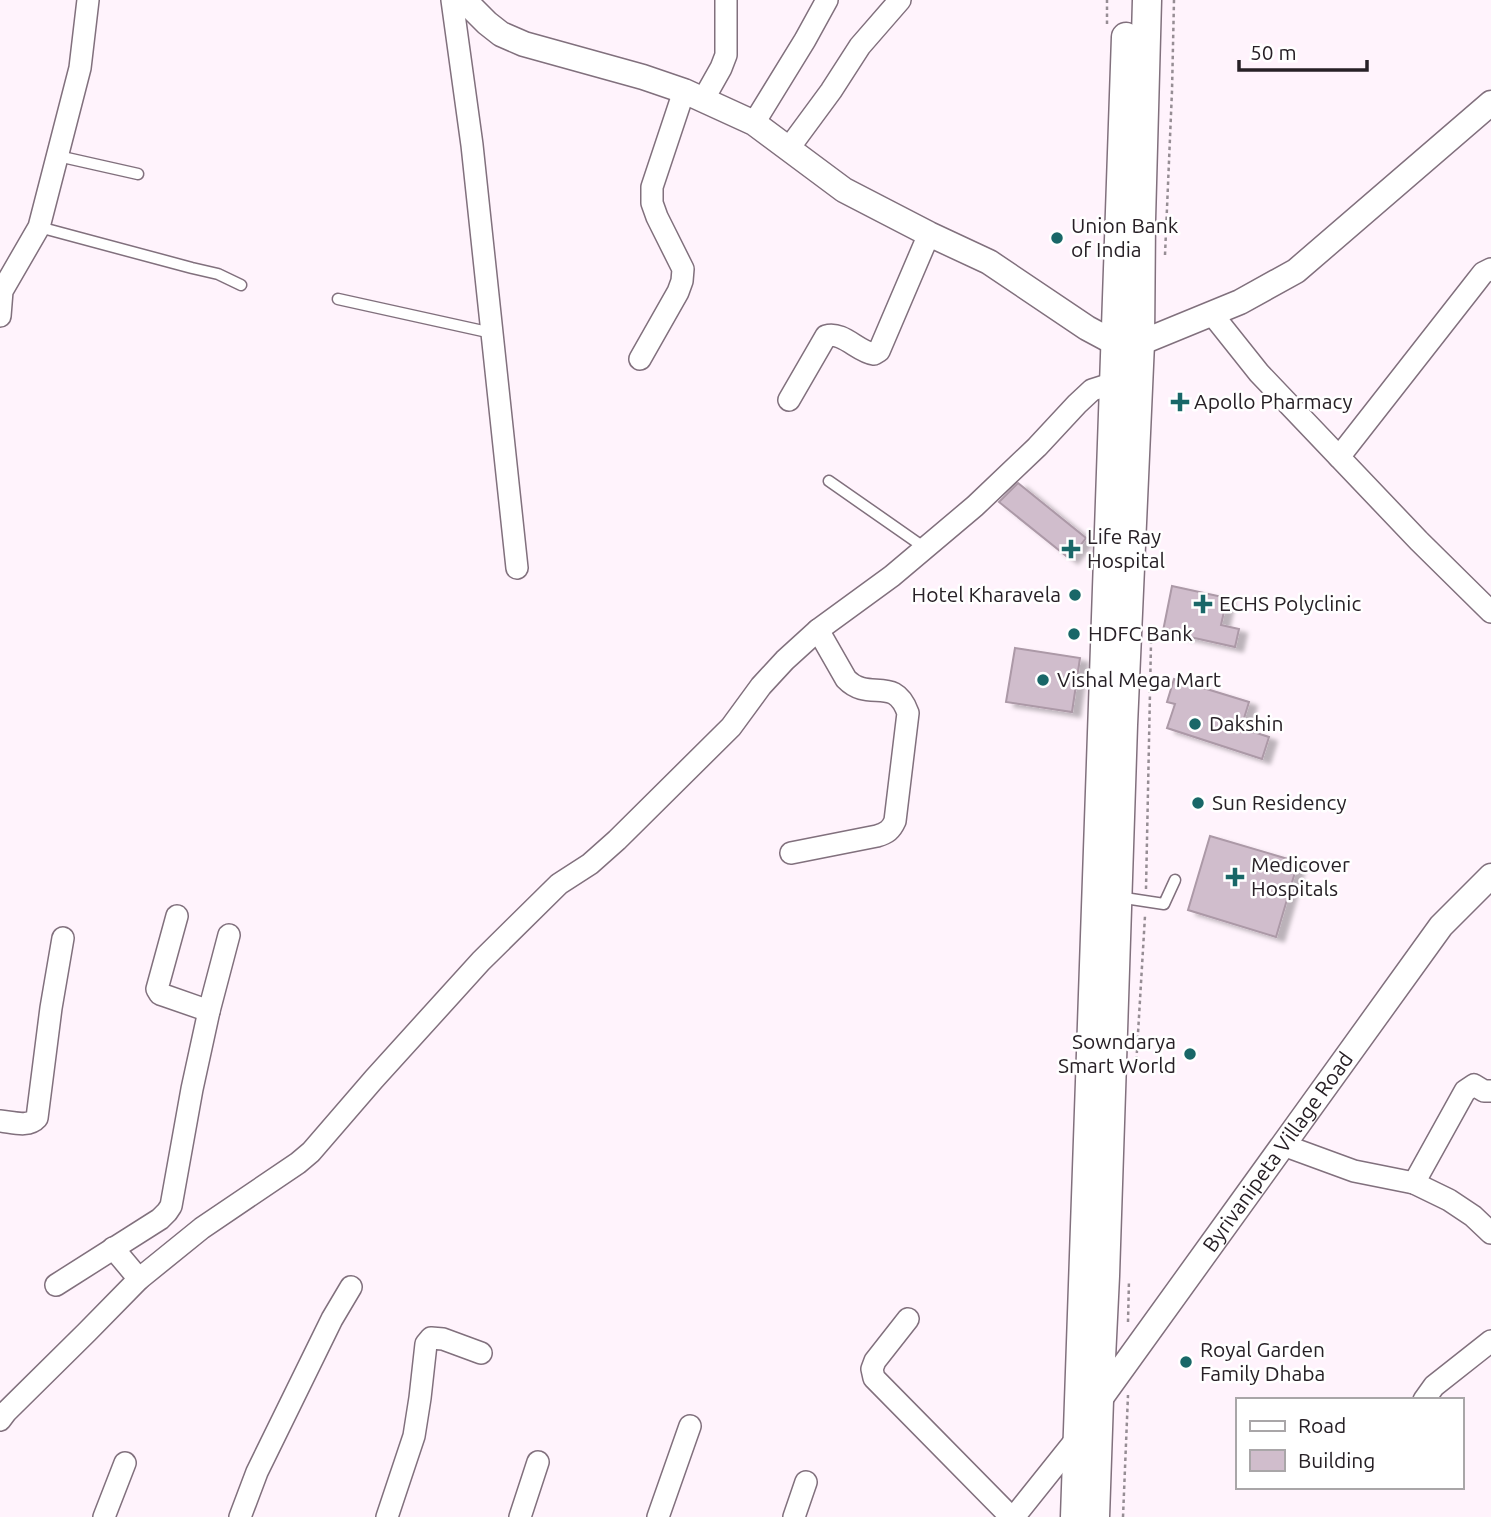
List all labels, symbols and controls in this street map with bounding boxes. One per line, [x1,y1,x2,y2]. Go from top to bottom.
scale bar [1239,28,1367,72]
text: 50 m [1250,40,1297,64]
place label: Union Bank of India [1071,213,1179,261]
marker: Union Bank of India [1049,230,1065,246]
place label: Apollo Pharmacy [1194,389,1353,413]
marker: Apollo Pharmacy [1172,394,1188,410]
place label: Life Ray Hospital [1087,524,1165,572]
marker: Life Ray Hospital [1061,539,1081,559]
place label: Hotel Kharavela [912,582,1061,606]
marker: Hotel Kharavela [1067,587,1083,603]
place label: ECHS Polyclinic [1219,591,1361,615]
marker: ECHS Polyclinic [1193,594,1213,614]
place label: HDFC Bank [1088,621,1193,645]
marker: HDFC Bank [1066,626,1082,642]
place label: Vishal Mega Mart [1057,667,1221,691]
marker: Vishal Mega Mart [1035,672,1051,688]
place label: Dakshin [1209,711,1283,735]
marker: Dakshin [1187,716,1203,732]
place label: Sun Residency [1212,790,1347,814]
marker: Sun Residency [1190,795,1206,811]
place label: Medicover Hospitals [1251,852,1350,900]
marker: Medicover Hospitals [1225,867,1245,887]
place label: Sowndarya Smart World [1058,1029,1176,1077]
marker: Sowndarya Smart World [1182,1046,1198,1062]
street label: Byrivanipeta Village Road [1197,1047,1357,1256]
place label: Royal Garden Family Dhaba [1200,1337,1325,1385]
marker: Royal Garden Family Dhaba [1178,1354,1194,1370]
legend [1236,1398,1463,1489]
text: Road [1298,1413,1346,1437]
text: Building [1298,1448,1375,1472]

